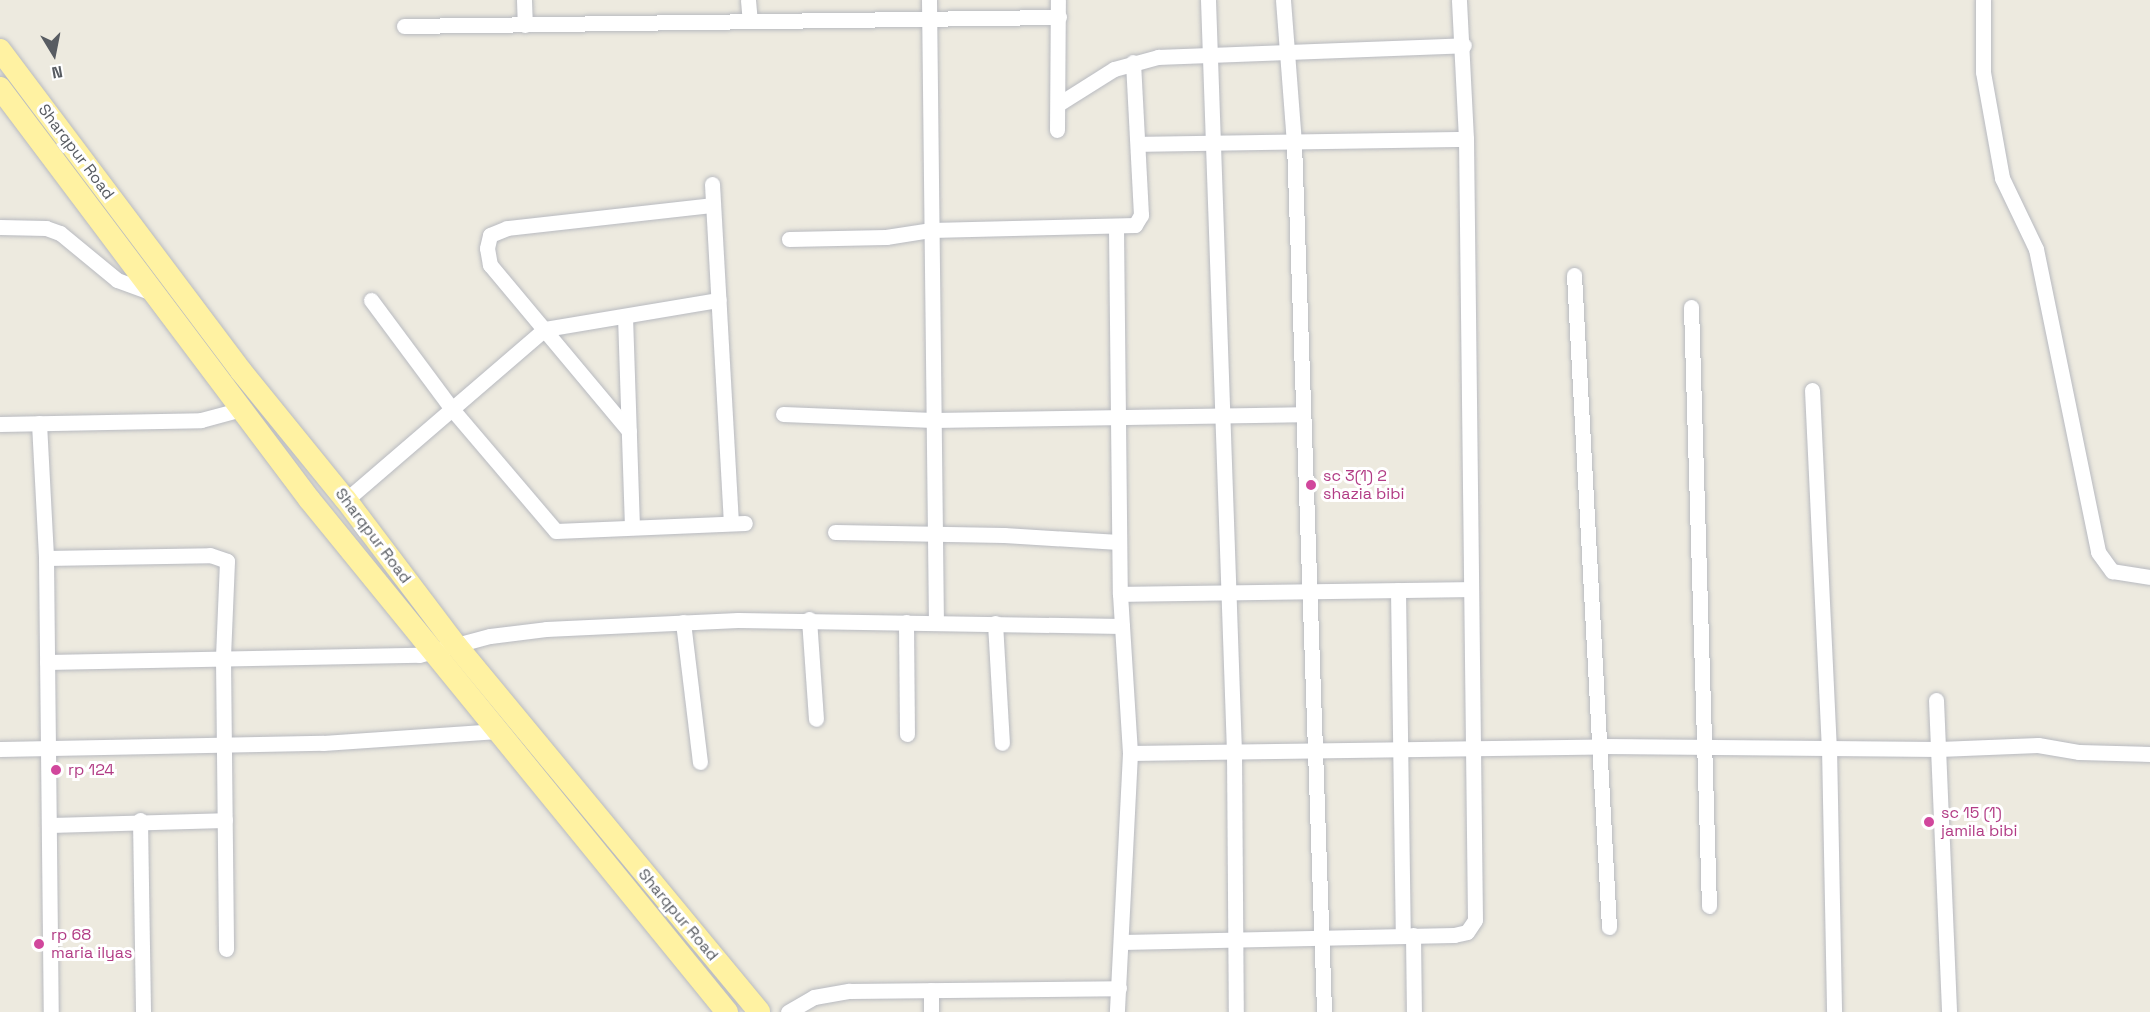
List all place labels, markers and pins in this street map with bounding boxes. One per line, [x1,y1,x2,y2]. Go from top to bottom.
place label: sc 3(1) 2 shazia bibi [1323,466,1404,504]
marker: sc 3(1) 2 shazia bibi [1304,478,1318,492]
place label: rp 124 [68,760,114,780]
marker: rp 124 [49,763,63,777]
place label: sc 15 (1) jamila bibi [1941,803,2018,841]
marker: sc 15 (1) jamila bibi [1922,815,1936,829]
place label: rp 68 maria ilyas [51,925,132,963]
marker: rp 68 maria ilyas [32,937,46,951]

